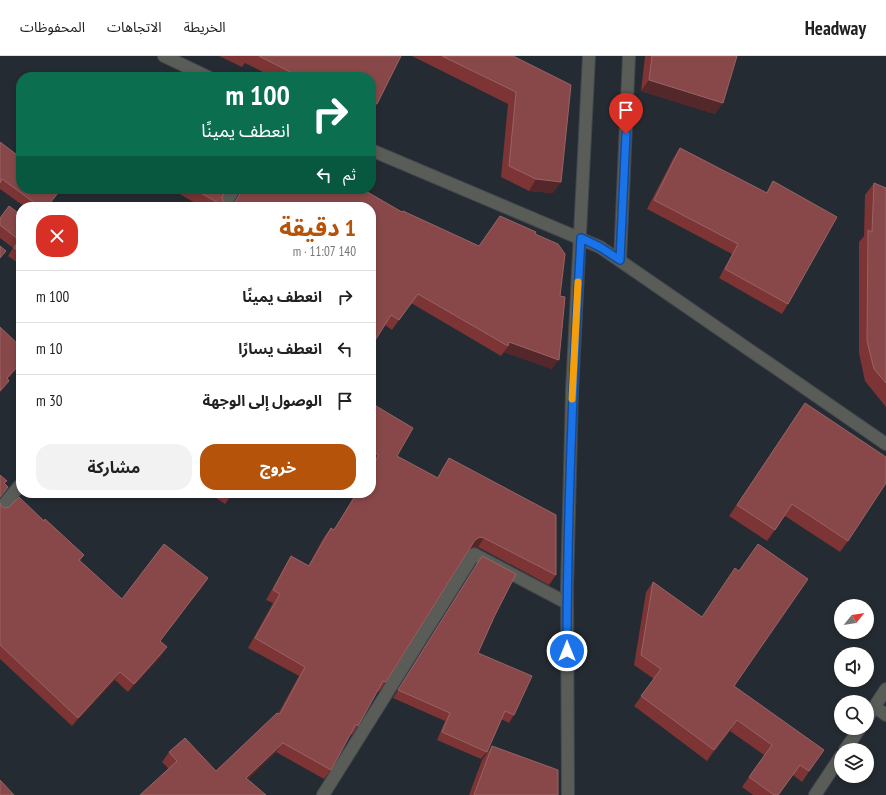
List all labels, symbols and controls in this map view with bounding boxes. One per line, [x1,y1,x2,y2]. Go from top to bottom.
text: Headway [805,16,866,40]
text: المحفوظات [20,18,85,36]
text: الاتجاهات [107,18,162,36]
text: الخريطة [184,18,226,36]
text: 100 m [226,76,290,113]
icon: right [304,88,356,140]
pin [609,93,643,134]
icon: arrive [615,99,637,121]
text: انعطف يمينًا [201,119,290,142]
icon: left [313,164,335,186]
text: ثم [343,165,356,184]
text: 1 دقيقة [279,212,356,243]
button: close [36,215,78,257]
text: 140 m · 11:07 [293,243,356,260]
icon: right [334,286,356,308]
text: 100 m [36,287,69,306]
text: انعطف يمينًا [242,287,322,306]
icon: left [334,338,356,360]
text: 10 m [36,339,62,358]
text: انعطف يسارًا [238,339,322,358]
icon: arrive [334,390,356,412]
text: 30 m [36,391,62,410]
text: الوصول إلى الوجهة [203,391,322,410]
button: مشاركة [36,444,192,490]
button: خروج [200,444,356,490]
north arrow [834,599,874,639]
map controls [834,599,874,783]
position arrow [546,630,588,672]
button: sound [834,647,874,687]
button: search [834,695,874,735]
button: layers [834,743,874,783]

